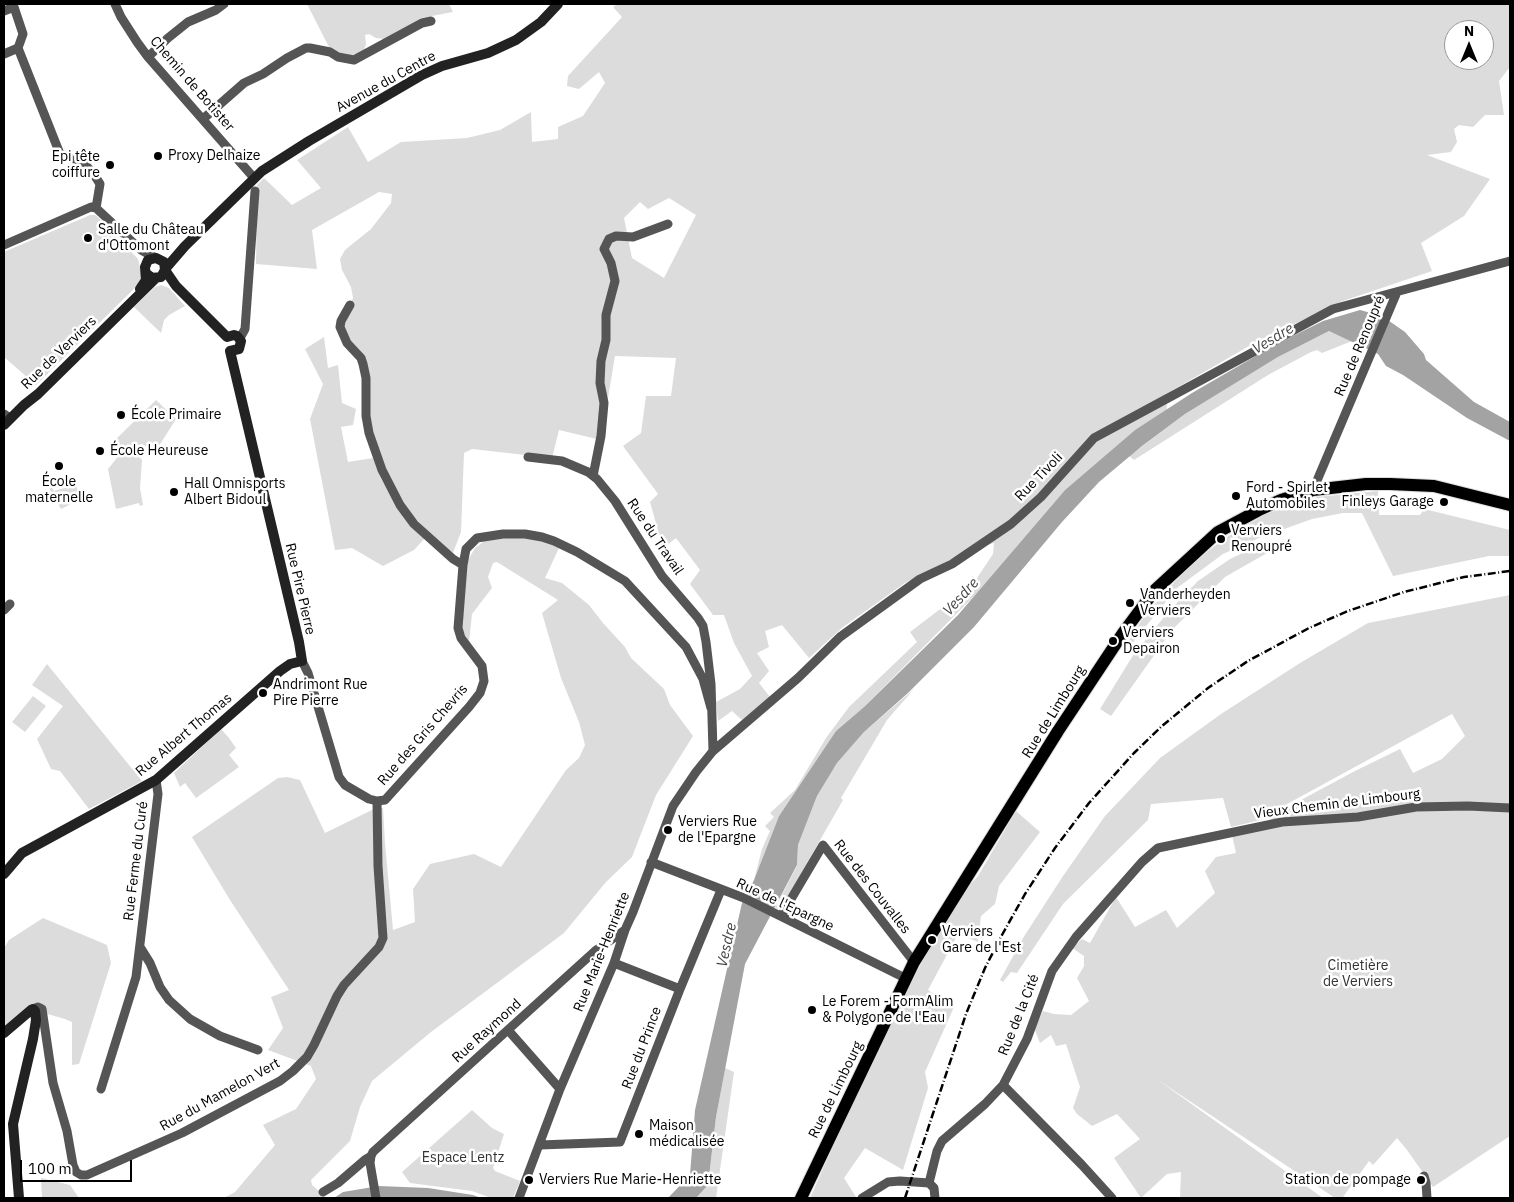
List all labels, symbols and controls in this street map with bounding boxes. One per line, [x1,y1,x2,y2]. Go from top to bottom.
north arrow [1444,20,1494,70]
text: N [1464,22,1474,40]
street label: Chemin de Botister [146,33,238,135]
street label: Avenue du Centre [333,48,439,116]
place label: Proxy Delhaize [168,148,260,164]
place label: Epi tête coiffure [52,149,100,182]
marker: Proxy Delhaize [152,150,164,162]
marker: Epi tête coiffure [104,159,116,171]
place label: Salle du Château d'Ottomont [98,222,204,254]
marker: Salle du Château d'Ottomont [82,232,94,244]
street label: Rue de Renoupré [1331,293,1389,399]
street label: Rue de Verviers [18,313,100,393]
water label: Vesdre [1249,320,1297,358]
place label: École Primaire [131,407,222,423]
marker: École Primaire [115,409,127,421]
place label: École Heureuse [110,443,208,459]
marker: École Heureuse [94,445,106,457]
street label: Rue Tivoli [1012,449,1066,505]
marker: École maternelle [53,460,65,472]
place label: École maternelle [25,474,93,507]
place label: Hall Omnisports Albert Bidoul [184,476,286,508]
place label: Ford - Spirlet Automobiles [1246,480,1328,512]
marker: Hall Omnisports Albert Bidoul [168,486,180,498]
marker: Ford - Spirlet Automobiles [1230,490,1242,502]
place label: Finleys Garage [1341,494,1434,510]
street label: Rue du Travail [623,496,687,578]
marker: Finleys Garage [1438,496,1450,508]
place label: Verviers Renoupré [1231,523,1292,556]
marker: Verviers Renoupré [1215,533,1227,545]
street label: Rue Pire Pierre [281,542,319,636]
water label: Vesdre [939,574,983,620]
place label: Vanderheyden Verviers [1140,587,1231,620]
marker: Vanderheyden Verviers [1124,597,1136,609]
place label: Verviers Depairon [1123,625,1180,658]
marker: Verviers Depairon [1107,635,1119,647]
street label: Rue de Limbourg [1019,663,1089,761]
place label: Andrimont Rue Pire Pierre [273,677,368,710]
street label: Rue des Gris Chevris [374,681,472,789]
marker: Andrimont Rue Pire Pierre [257,687,269,699]
street label: Rue Albert Thomas [133,690,235,780]
street label: Vieux Chemin de Limbourg [1253,785,1421,823]
street label: Rue Ferme du Curé [120,800,152,922]
place label: Verviers Rue de l'Epargne [678,814,757,846]
marker: Verviers Rue de l'Epargne [662,824,674,836]
street label: Rue des Couvalles [830,837,914,937]
street label: Rue de l'Epargne [734,875,836,935]
street label: Rue Marie-Henriette [570,890,634,1014]
water label: Vesdre [713,921,741,969]
place label: Verviers Gare de l'Est [942,924,1021,956]
marker: Verviers Gare de l'Est [926,934,938,946]
park label: Cimetière de Verviers [1323,958,1393,990]
street label: Rue de la Cité [995,972,1043,1058]
place label: Le Forem - FormAlim & Polygone de l'Eau [822,994,954,1026]
street label: Rue Raymond [449,996,525,1066]
street label: Rue du Prince [619,1004,665,1092]
marker: Le Forem - FormAlim & Polygone de l'Eau [806,1004,818,1016]
street label: Rue de Limbourg [805,1039,867,1141]
street label: Rue du Mamelon Vert [157,1055,283,1135]
place label: Maison médicalisée [649,1118,725,1150]
marker: Maison médicalisée [633,1128,645,1140]
scale bar [22,1150,135,1182]
park label: Espace Lentz [422,1150,504,1166]
text: 100 m [28,1159,72,1178]
place label: Verviers Rue Marie-Henriette [539,1172,721,1188]
place label: Station de pompage [1285,1172,1411,1188]
marker: Verviers Rue Marie-Henriette [523,1174,535,1186]
marker: Station de pompage [1415,1174,1427,1186]

